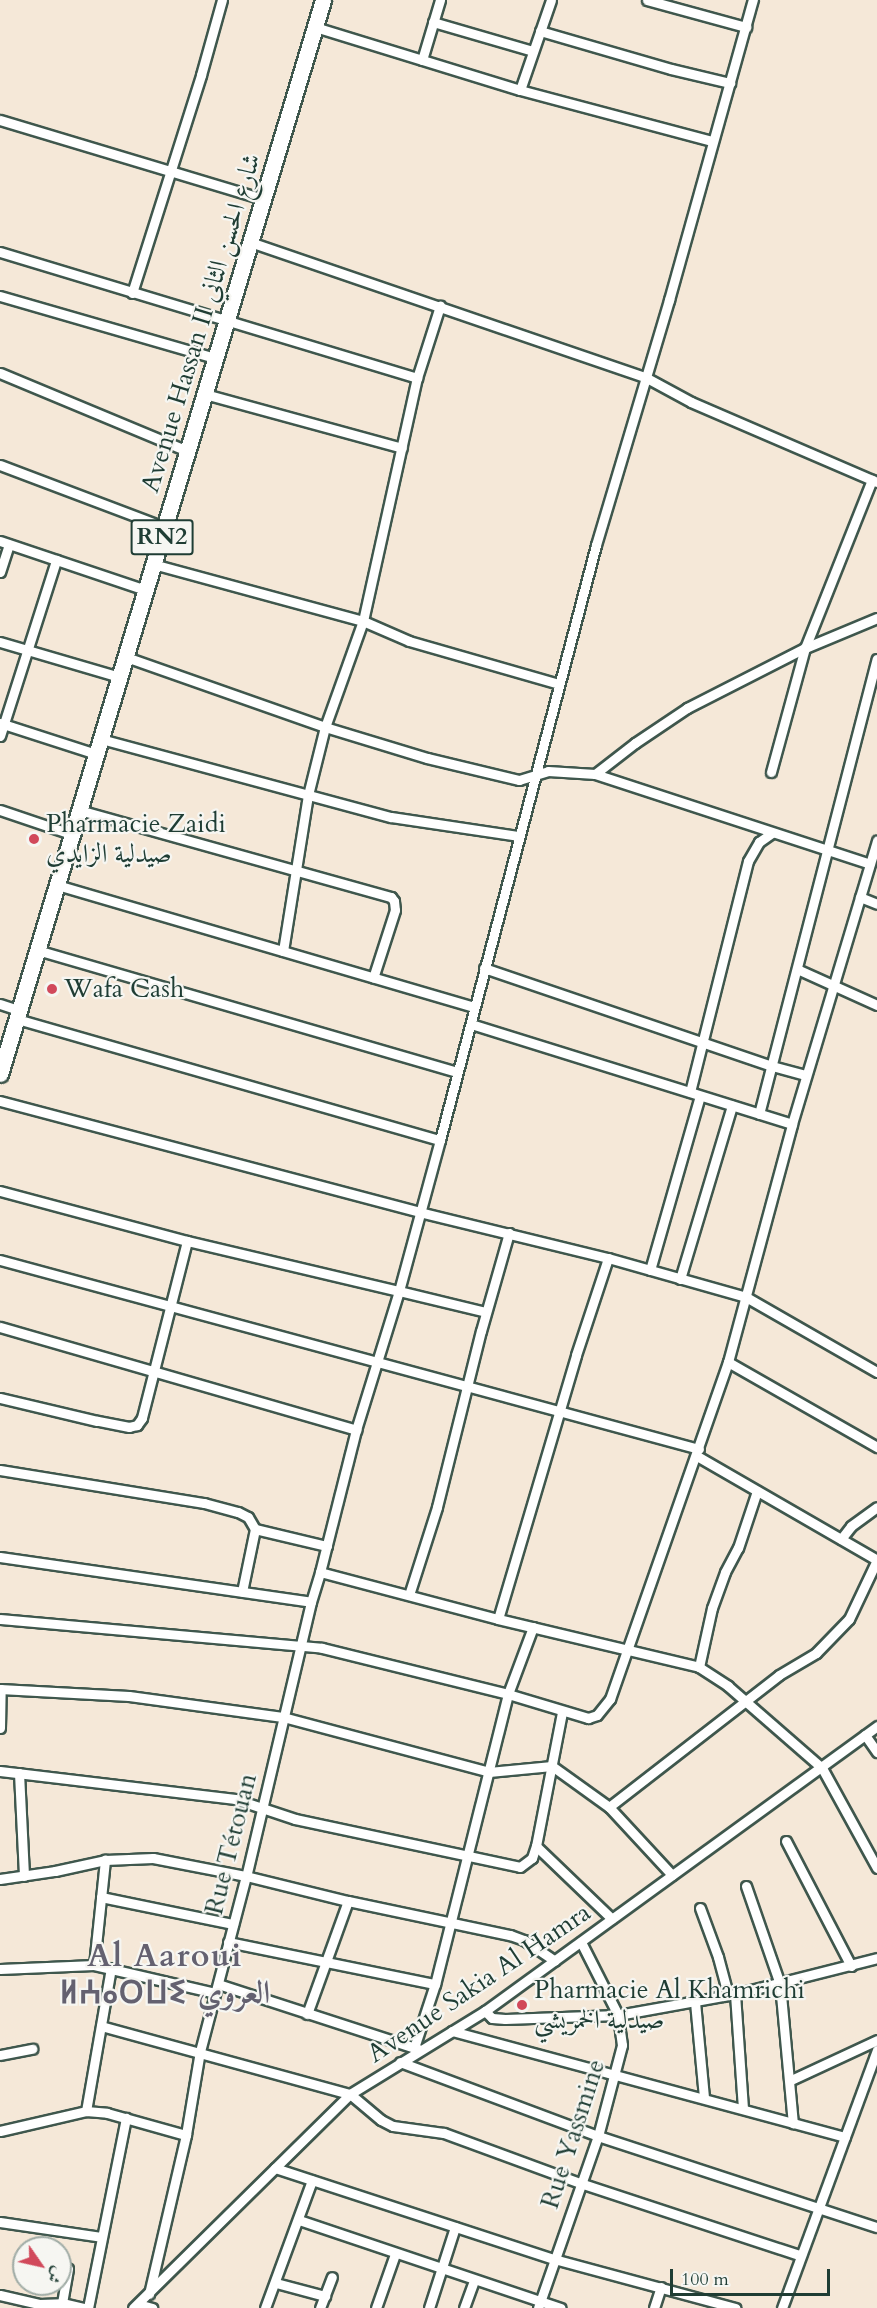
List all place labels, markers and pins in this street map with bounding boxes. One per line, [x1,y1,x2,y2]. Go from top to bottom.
place label: Pharmacie Zaidi صيدلية الزايدي [46,808,226,870]
marker: Pharmacie Zaidi صيدلية الزايدي [27,832,41,846]
place label: Wafa Cash [64,973,184,1005]
marker: Wafa Cash [45,982,59,996]
place label: Pharmacie Al Khamrichi صيدلية الخمريشي [534,1974,805,2036]
marker: Pharmacie Al Khamrichi صيدلية الخمريشي [515,1998,529,2012]

